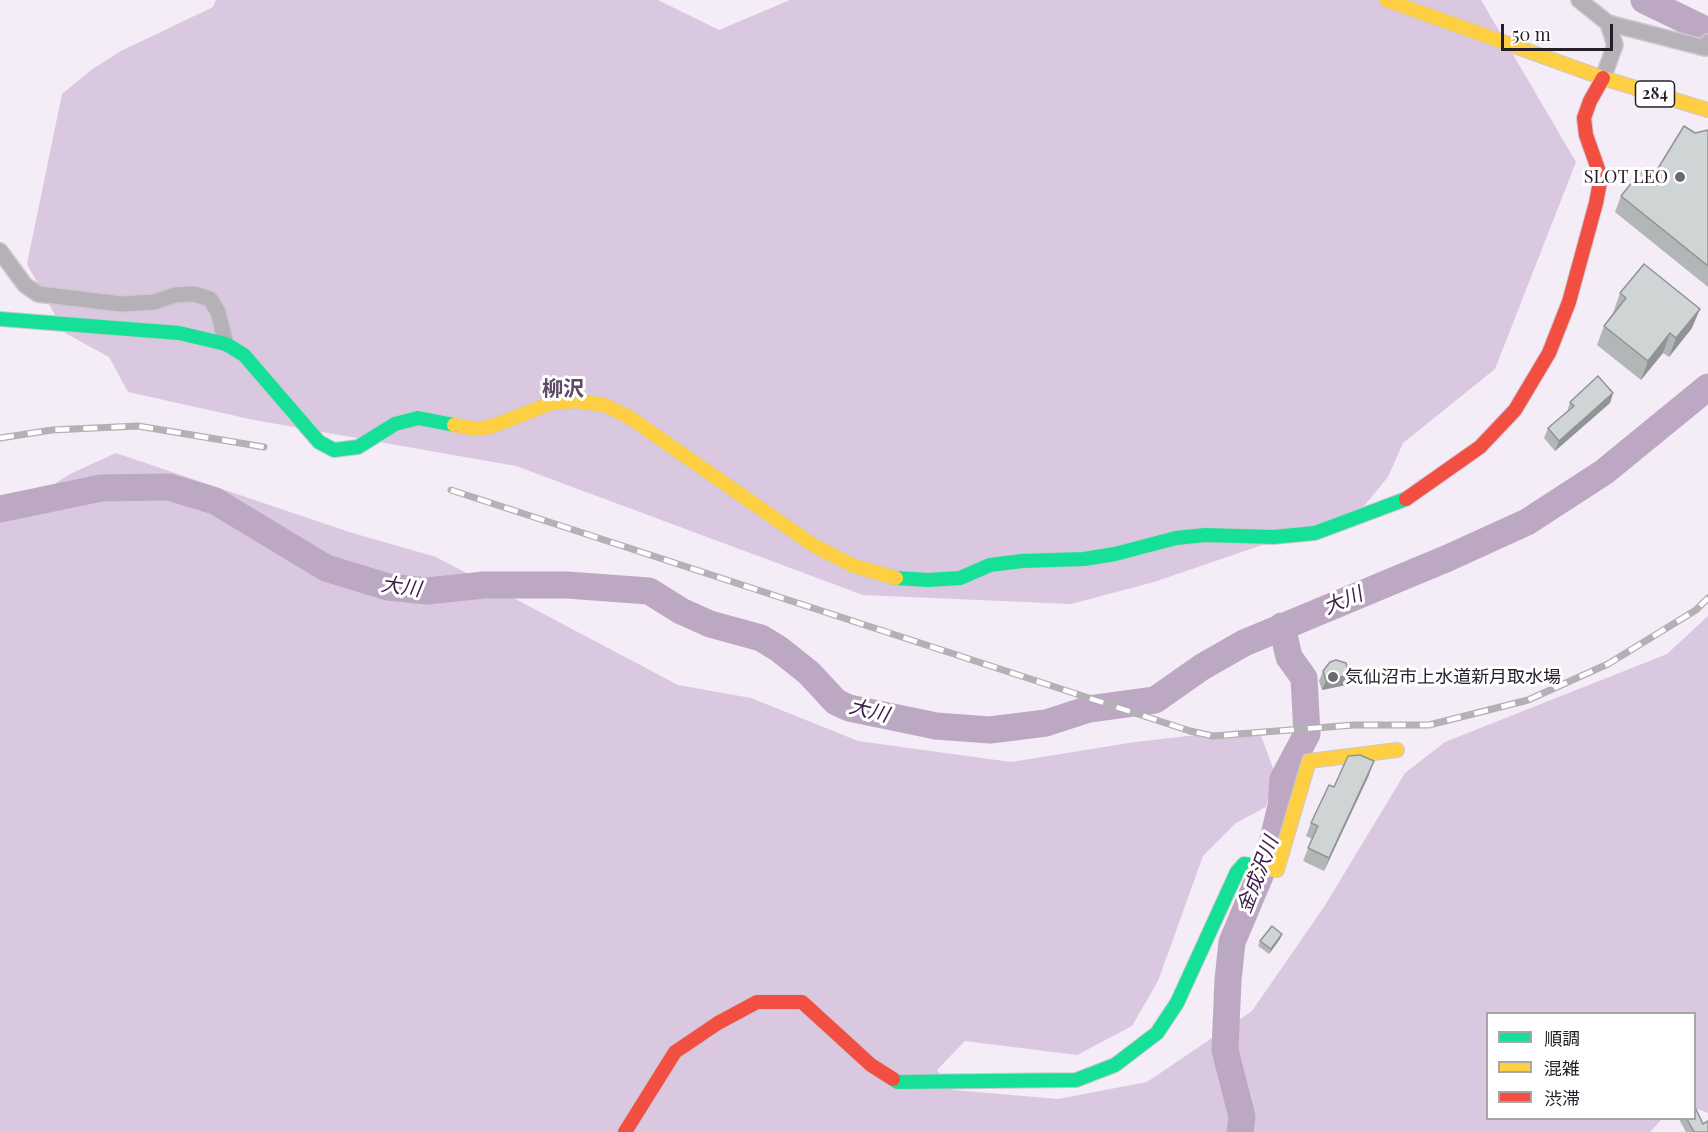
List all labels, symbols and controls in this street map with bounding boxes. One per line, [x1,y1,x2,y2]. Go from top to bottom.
scale bar [1504,12,1616,50]
text: 50 m [1512,22,1551,46]
road number: 284 [1636,81,1674,107]
place label: SLOT LEO [1584,166,1668,188]
marker: SLOT LEO [1673,170,1687,184]
district label: 柳沢 [542,376,584,402]
water label: 大川 [380,572,422,602]
water label: 大川 [1320,582,1366,620]
place label: 気仙沼市上水道新月取水場 [1345,666,1561,688]
marker: 気仙沼市上水道新月取水場 [1326,670,1340,684]
water label: 大川 [847,695,891,727]
water label: 金成沢川 [1232,833,1284,917]
legend [1486,1012,1696,1120]
text: 順調 [1544,1026,1580,1050]
text: 混雑 [1544,1056,1580,1080]
text: 渋滞 [1544,1086,1580,1110]

